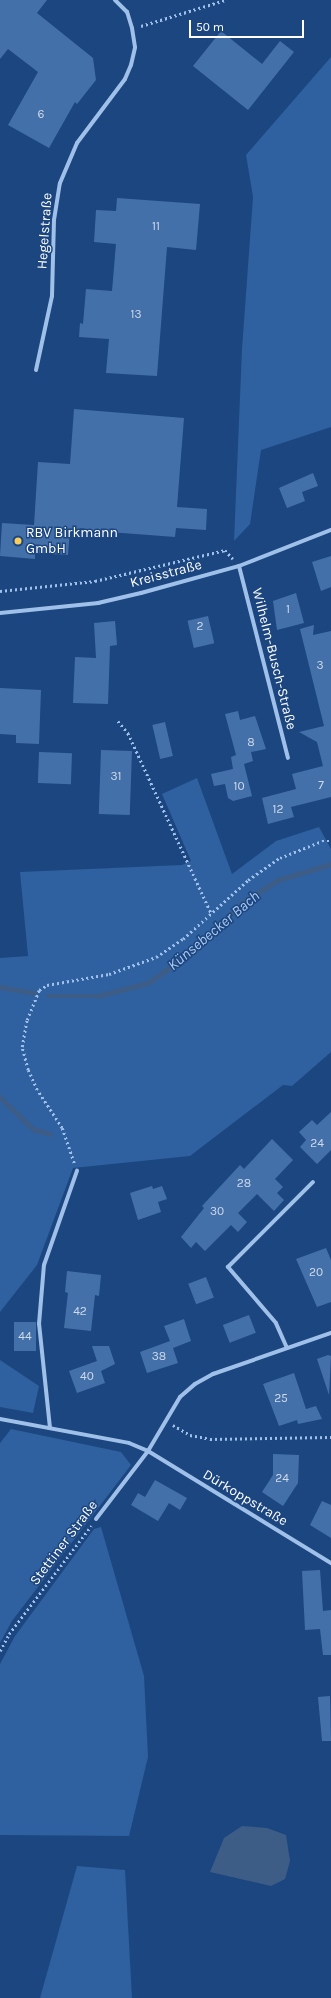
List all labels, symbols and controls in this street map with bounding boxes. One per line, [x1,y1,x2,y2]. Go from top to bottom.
scale bar [191,12,306,38]
text: 50 m [196,20,224,34]
house number: 6 [38,108,44,122]
street label: Hegelstraße [34,192,56,270]
house number: 11 [152,220,160,234]
house number: 13 [130,308,142,322]
place label: RBV Birkmann GmbH [26,525,118,558]
marker: RBV Birkmann GmbH [13,536,23,546]
street label: Kreisstraße [128,556,204,592]
street label: Wilhelm-Busch-Straße [248,586,300,732]
house number: 1 [286,603,290,617]
house number: 2 [197,620,203,634]
house number: 3 [316,659,324,673]
house number: 8 [247,736,255,750]
house number: 31 [110,770,122,784]
house number: 7 [318,779,324,793]
house number: 10 [233,780,245,794]
house number: 12 [273,803,283,817]
water label: Künsebecker Bach [164,887,264,975]
house number: 24 [310,1137,324,1151]
house number: 28 [237,1177,251,1191]
house number: 30 [210,1205,224,1219]
house number: 20 [309,1266,323,1280]
house number: 42 [73,1305,87,1319]
house number: 44 [18,1330,32,1344]
house number: 38 [152,1350,166,1364]
house number: 40 [80,1370,94,1384]
house number: 25 [274,1392,288,1406]
street label: Dürkoppstraße [200,1466,290,1530]
house number: 24 [275,1472,289,1486]
street label: Stettiner Straße [27,1497,101,1589]

